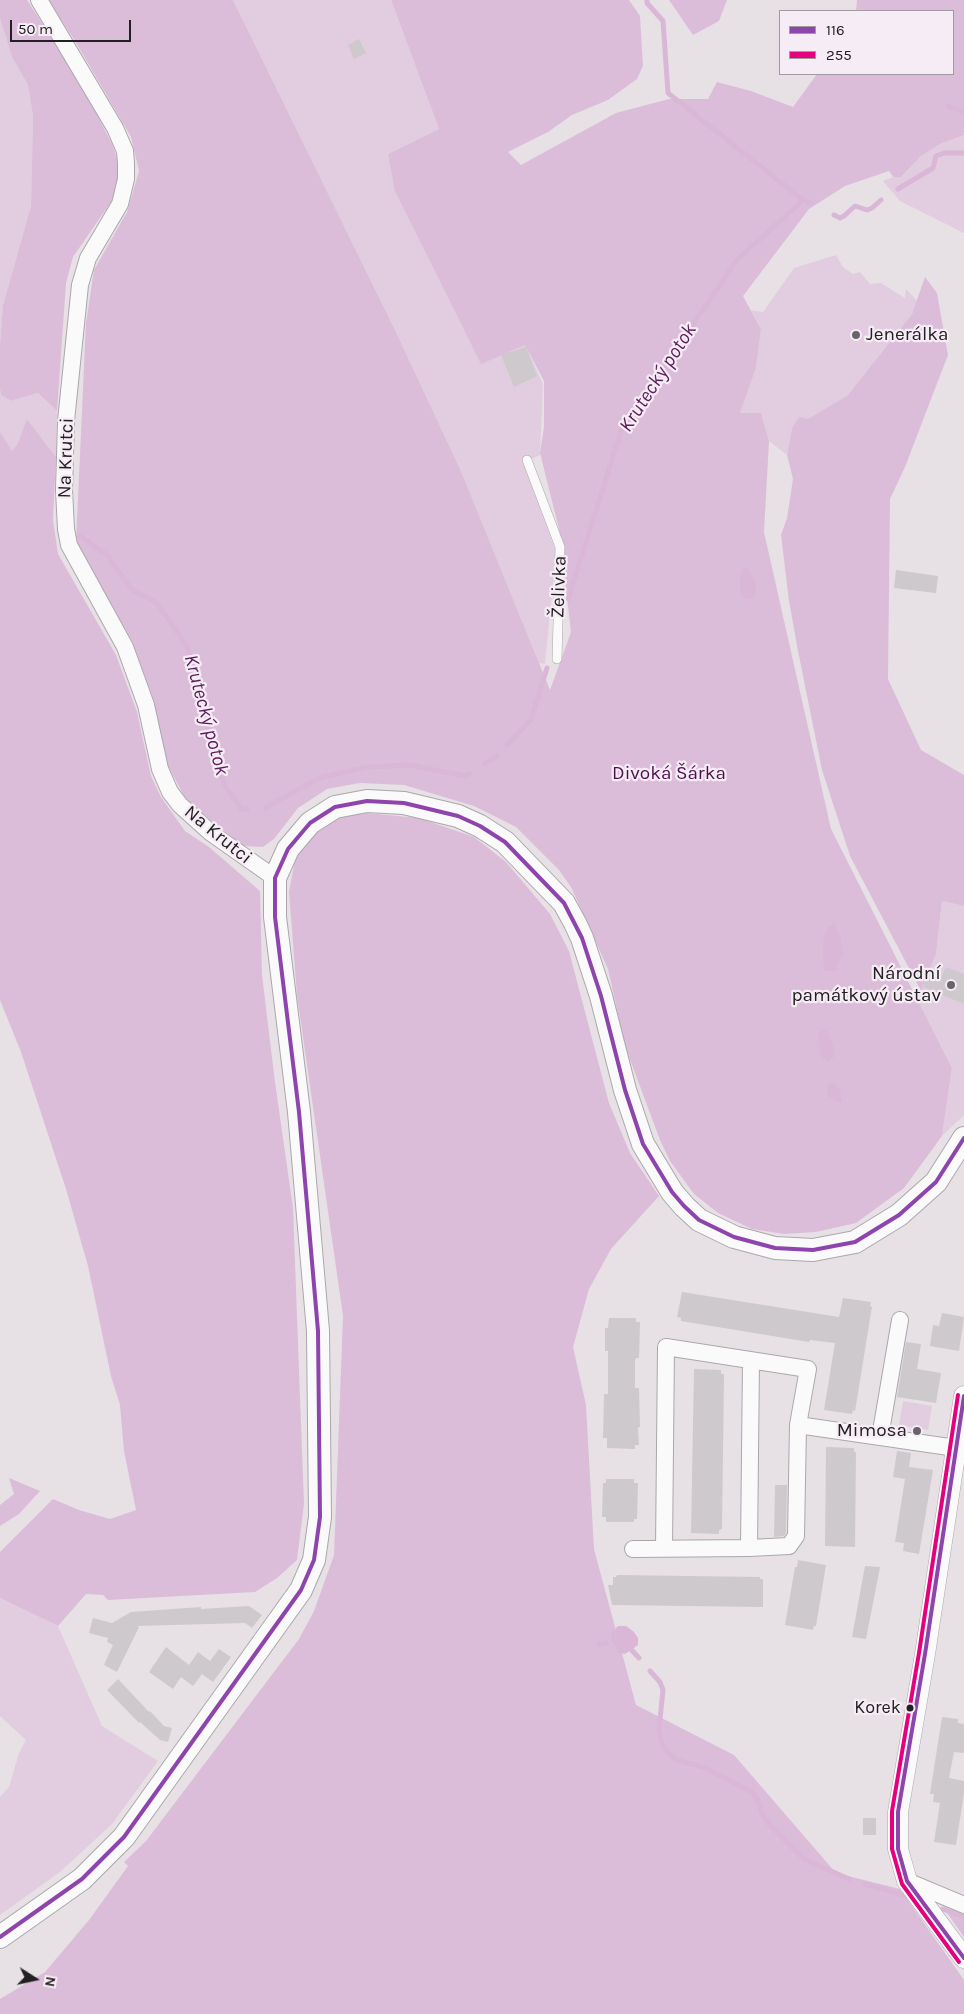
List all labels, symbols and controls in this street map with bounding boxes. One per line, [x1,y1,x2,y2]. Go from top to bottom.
scale bar [12,10,134,42]
legend [779,10,954,75]
text: 50 m [18,20,53,38]
text: 116 [826,21,845,39]
text: 255 [826,46,852,64]
water label: Krutecký potok [614,319,702,437]
place label: Jenerálka [866,324,948,346]
marker: Jenerálka [850,329,862,341]
street label: Na Krutci [53,417,79,499]
street label: Želivka [547,555,571,619]
water label: Krutecký potok [178,652,234,778]
park label: Divoká Šárka [612,763,726,785]
street label: Na Krutci [180,801,256,869]
place label: Národní památkový ústav [791,963,941,1007]
marker: Národní památkový ústav [945,979,957,991]
place label: Mimosa [837,1420,907,1442]
marker: Mimosa [911,1425,923,1437]
place label: Korek [854,1697,901,1719]
marker: Korek [905,1703,915,1713]
north arrow [10,1954,60,2004]
text: N [41,1975,60,1988]

